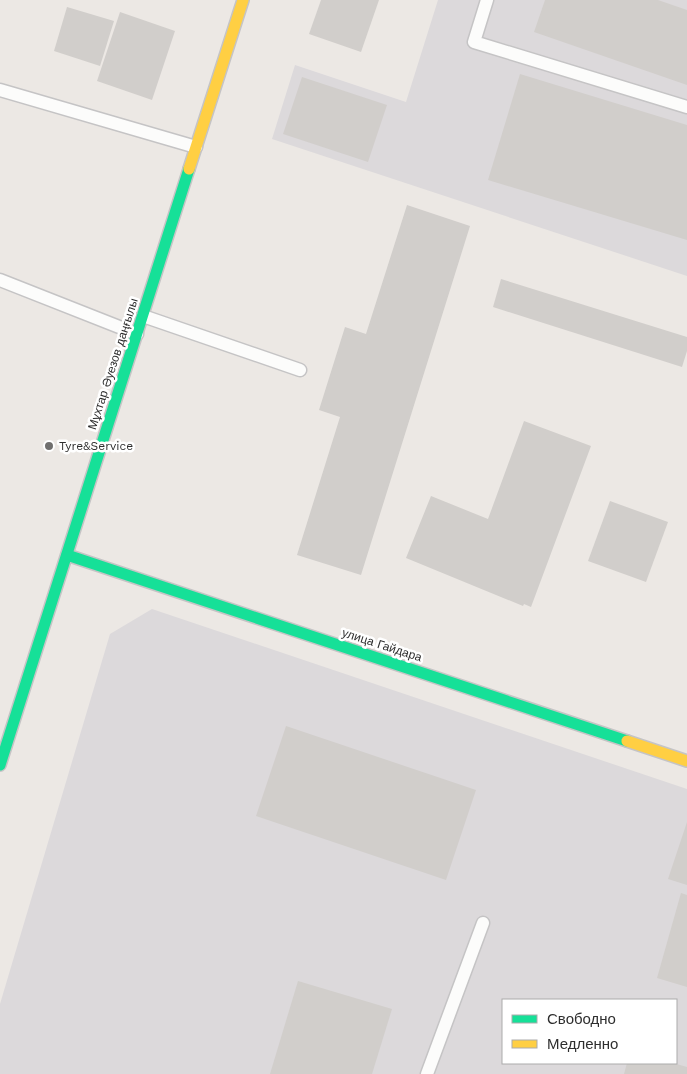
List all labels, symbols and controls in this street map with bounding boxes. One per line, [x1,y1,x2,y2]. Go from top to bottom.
street label: Мұхтар Әуезов даңғылы [85,296,141,432]
place label: Tyre&Service [59,439,133,453]
marker: Tyre&Service [43,440,55,452]
street label: улица Гайдара [340,625,424,665]
legend [502,999,677,1064]
text: Свободно [547,1010,616,1028]
text: Медленно [547,1035,618,1053]

